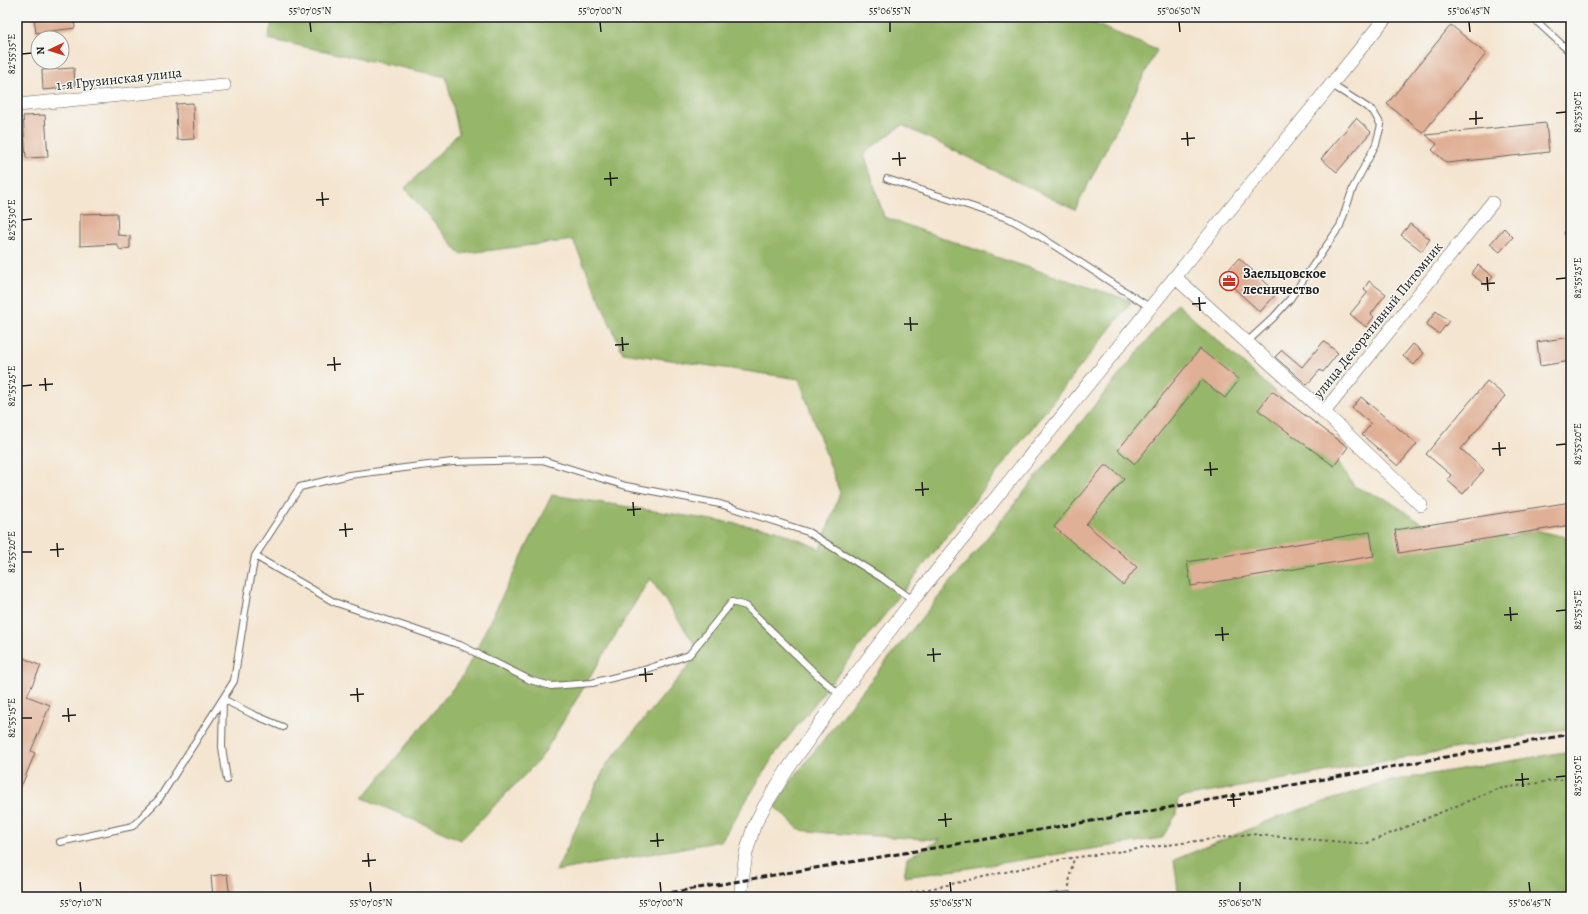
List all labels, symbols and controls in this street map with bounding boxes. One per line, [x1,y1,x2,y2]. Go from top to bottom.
text: 55°07'05"N [289,4,331,17]
text: 55°07'00"N [578,4,622,17]
text: 55°06'55"N [869,4,911,17]
text: 55°06'50"N [1157,4,1201,17]
text: 55°06'45"N [1448,4,1490,17]
north arrow [30,30,70,70]
text: 82°55'35"E [5,34,18,74]
text: N [33,46,48,55]
street label: 1-я Грузинская улица [55,63,183,95]
text: 82°55'30"E [1571,91,1584,133]
text: 82°55'30"E [5,199,18,241]
street label: улица Декоративный Питомник [1308,238,1447,403]
text: 82°55'25"E [1571,257,1584,298]
place label: Заельцовское лесничество [1242,264,1327,299]
office icon: Заельцовское лесничество [1218,270,1240,292]
text: 82°55'25"E [5,365,18,406]
text: 82°55'20"E [1571,423,1584,465]
text: 82°55'20"E [5,531,18,573]
text: 82°55'15"E [1571,590,1584,630]
text: 82°55'15"E [5,698,18,738]
text: 82°55'10"E [1571,756,1584,796]
text: 55°07'10"N [60,896,102,909]
text: 55°07'05"N [350,896,392,909]
text: 55°07'00"N [639,896,683,909]
text: 55°06'55"N [930,896,972,909]
text: 55°06'50"N [1218,896,1262,909]
text: 55°06'45"N [1509,896,1551,909]

